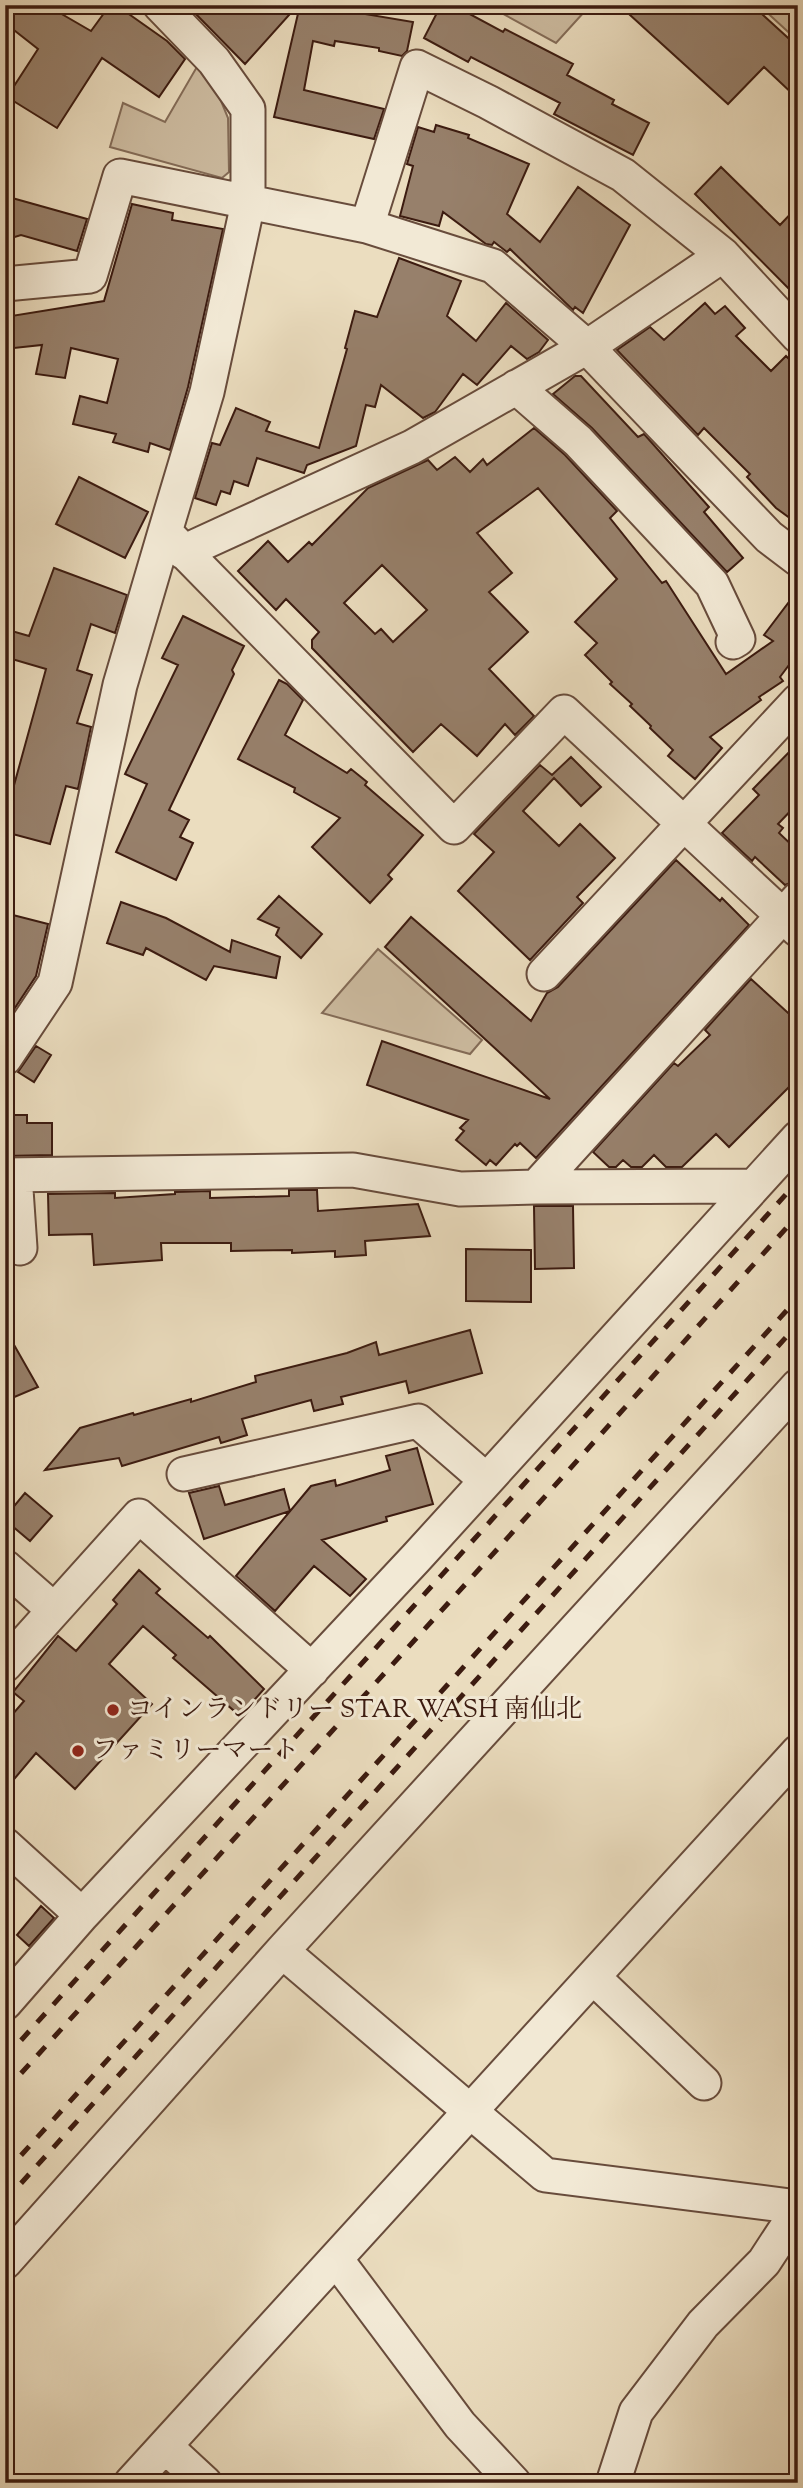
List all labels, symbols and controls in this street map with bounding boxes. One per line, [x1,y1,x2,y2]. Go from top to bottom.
place label: コインランドリー STAR WASH 南仙北 [127,1692,582,1729]
marker: コインランドリー STAR WASH 南仙北 [105,1702,121,1718]
place label: ファミリーマート [92,1733,299,1770]
marker: ファミリーマート [70,1743,86,1759]

